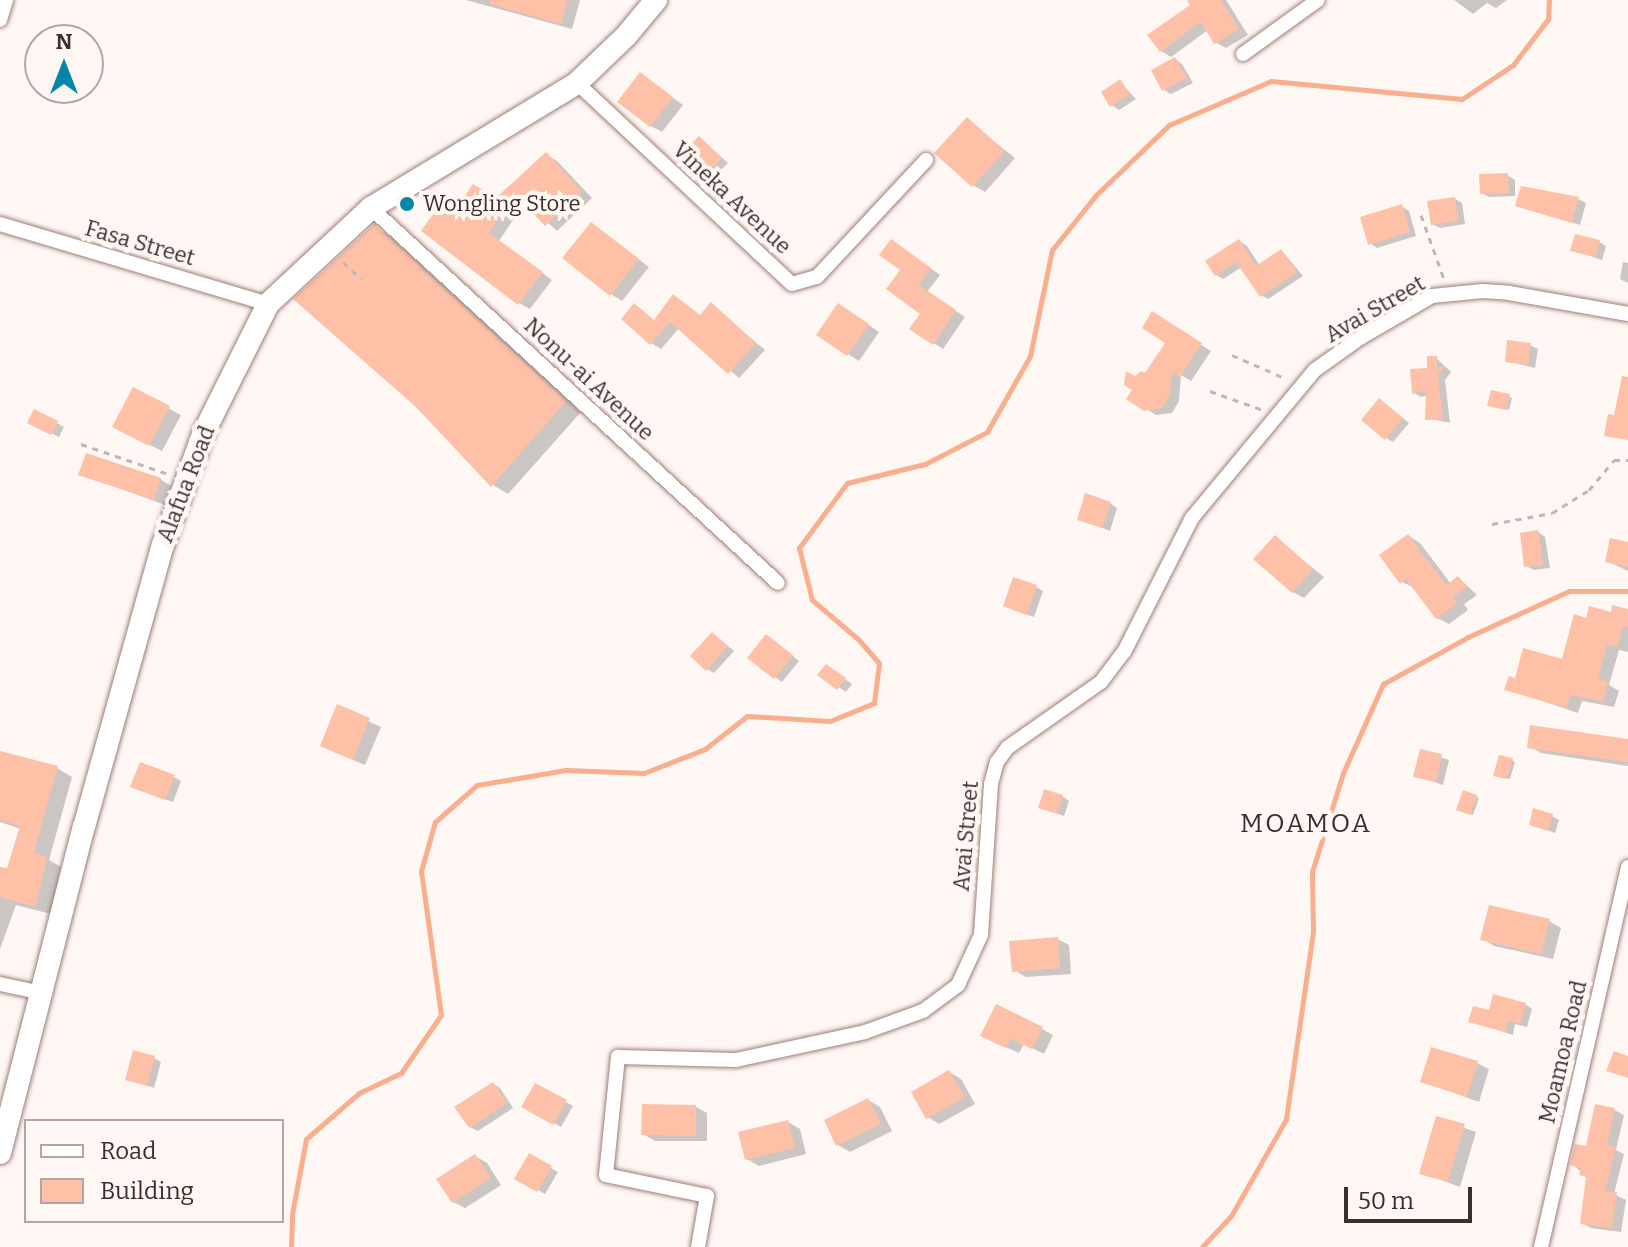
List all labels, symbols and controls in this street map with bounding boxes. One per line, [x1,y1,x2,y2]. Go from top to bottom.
north arrow [24,24,104,104]
text: N [56,28,72,55]
street label: Vineka Avenue [667,136,797,260]
place label: Wongling Store [423,191,580,217]
marker: Wongling Store [398,195,416,213]
street label: Fasa Street [82,215,198,271]
street label: Avai Street [1320,270,1430,348]
street label: Nonu-ai Avenue [519,312,659,446]
street label: Alafua Road [152,422,220,546]
street label: Avai Street [948,780,984,892]
district label: MOAMOA [1240,808,1372,840]
street label: Moamoa Road [1534,978,1592,1126]
legend [24,1119,284,1223]
text: Road [100,1137,156,1165]
scale bar [1348,1171,1476,1221]
text: Building [100,1177,194,1205]
text: 50 m [1358,1187,1414,1215]

